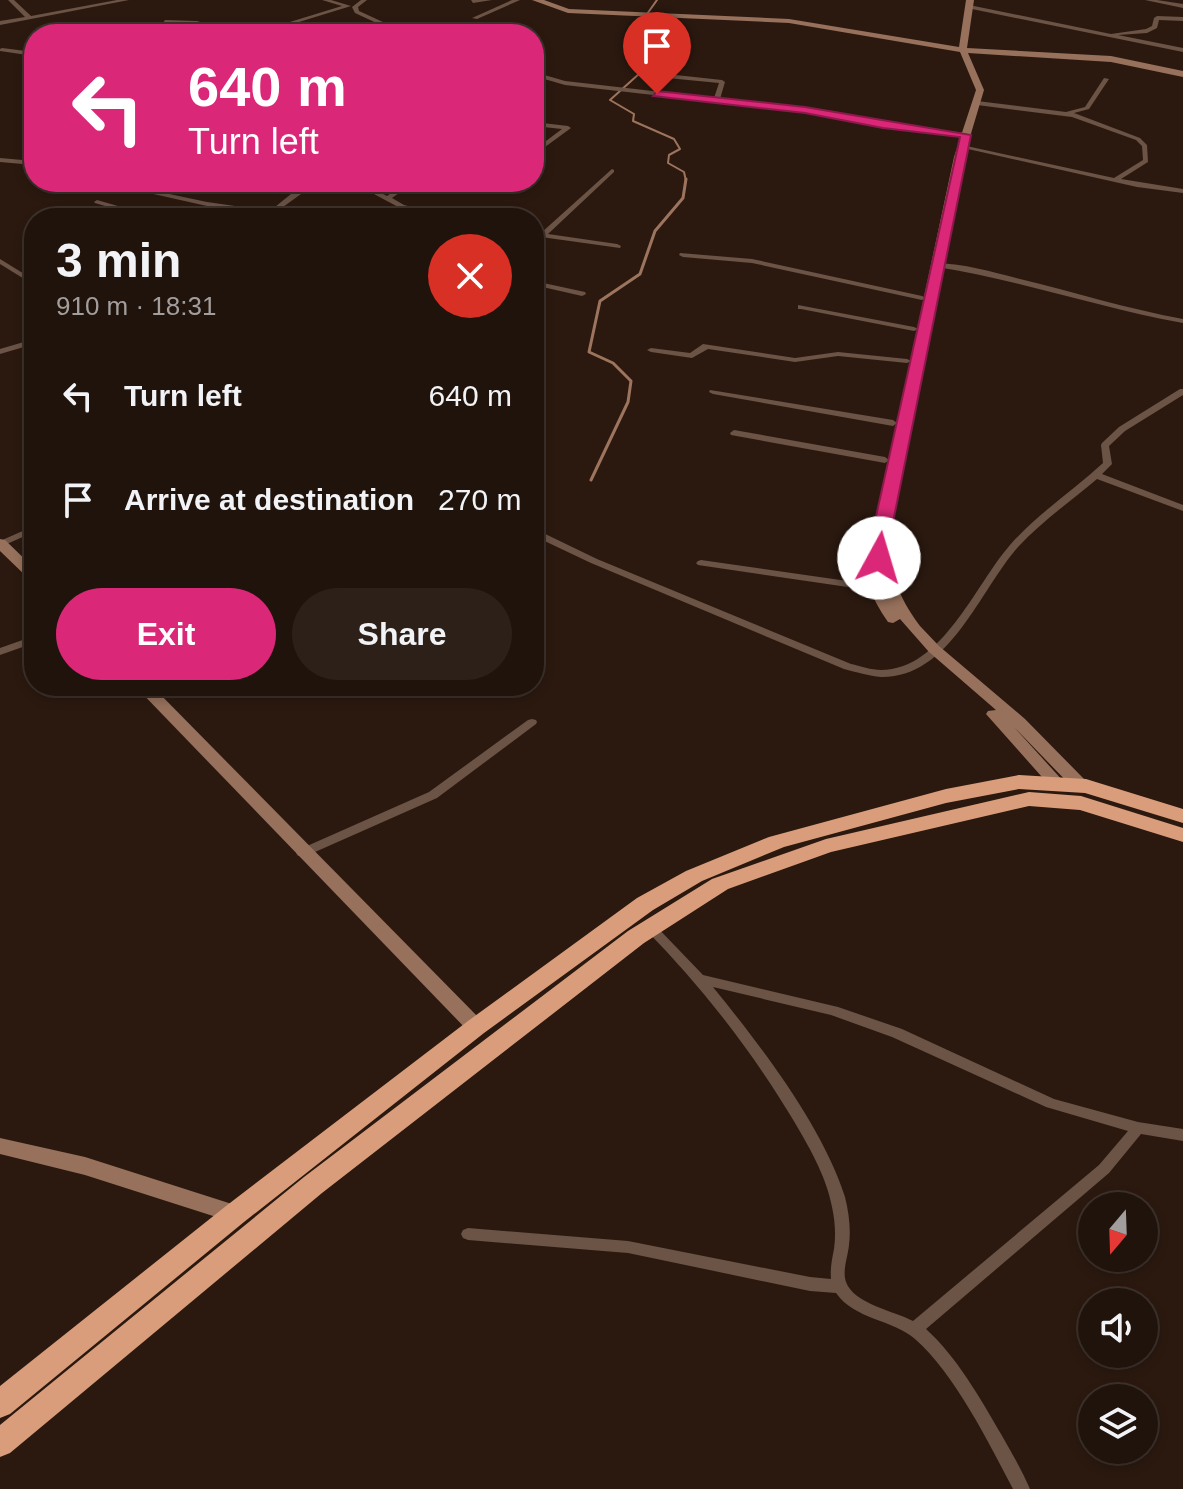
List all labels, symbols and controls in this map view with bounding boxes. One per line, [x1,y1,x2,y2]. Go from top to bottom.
pin [623,12,691,94]
icon: arrive [635,24,679,68]
text: 640 m [188,55,347,118]
icon: left [56,56,160,160]
text: Turn left [188,121,319,162]
text: 3 min [56,234,181,287]
button: close [428,234,512,318]
text: 910 m · 18:31 [56,291,216,321]
icon: left [56,374,100,418]
text: Turn left [124,379,242,412]
text: 640 m [429,379,512,412]
icon: arrive [56,478,100,522]
text: Arrive at destination [124,483,414,516]
text: 270 m [438,483,521,516]
position arrow [837,516,921,600]
button: Exit [56,588,276,680]
button: Share [292,588,512,680]
north arrow [1078,1192,1158,1272]
map controls [1078,1192,1158,1464]
button: sound [1078,1288,1158,1368]
button: layers [1078,1384,1158,1464]

